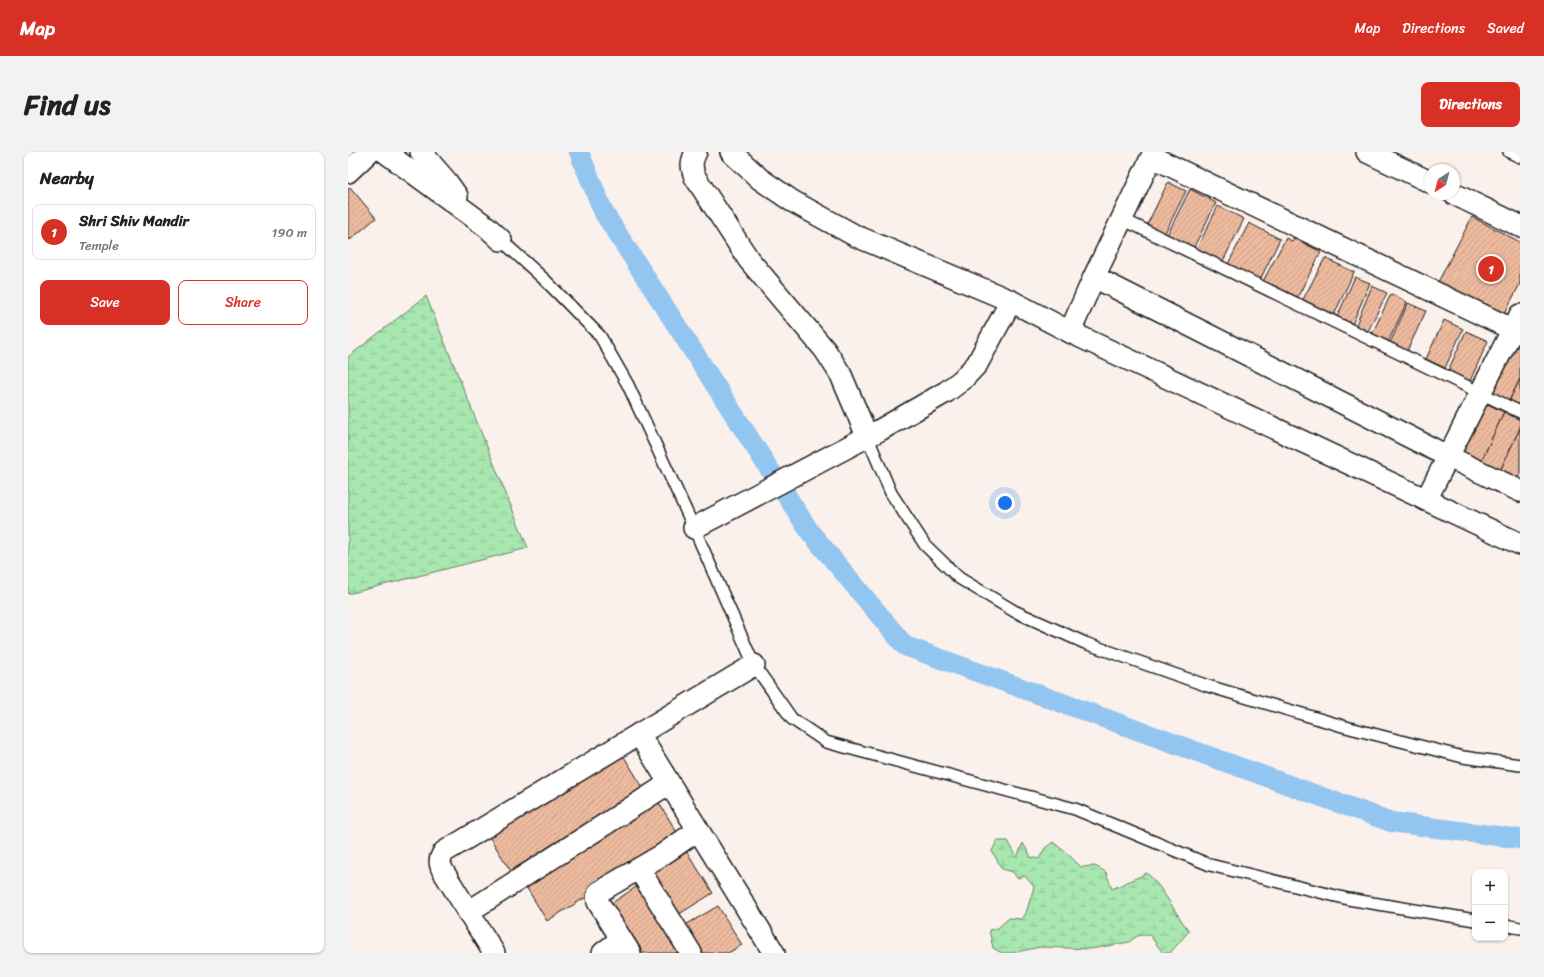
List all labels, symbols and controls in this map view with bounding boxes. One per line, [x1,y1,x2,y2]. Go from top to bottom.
text: Map [20,12,55,45]
text: Map [1354,16,1380,41]
text: Directions [1402,16,1465,41]
text: Saved [1487,16,1524,41]
text: Find us [24,80,111,129]
button: Directions [1421,82,1520,127]
text: Nearby [40,163,94,193]
north arrow [1424,164,1460,200]
text: Shri Shiv Mandir [79,208,189,234]
text: 1 [51,221,57,244]
text: 190 m [272,221,307,244]
text: Temple [79,234,119,257]
pin: 1 [1478,254,1504,284]
button: Save [40,280,170,325]
button: Share [178,280,308,325]
your location [995,493,1015,513]
map controls [1472,869,1508,941]
button: + [1472,869,1508,905]
button: − [1472,905,1508,941]

